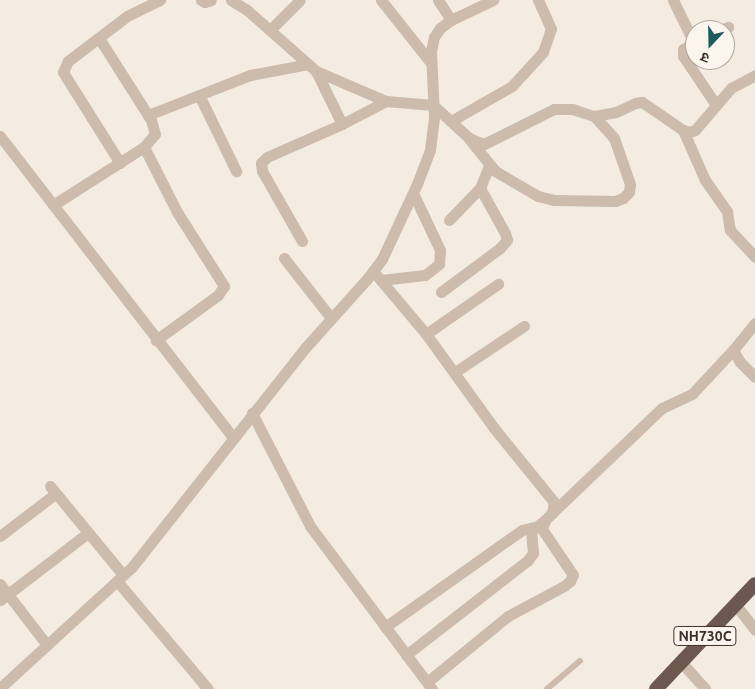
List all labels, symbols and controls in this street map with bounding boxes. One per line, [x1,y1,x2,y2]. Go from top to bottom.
north arrow [685,20,735,70]
text: उ [698,49,712,67]
road number: NH730C [672,624,738,648]

